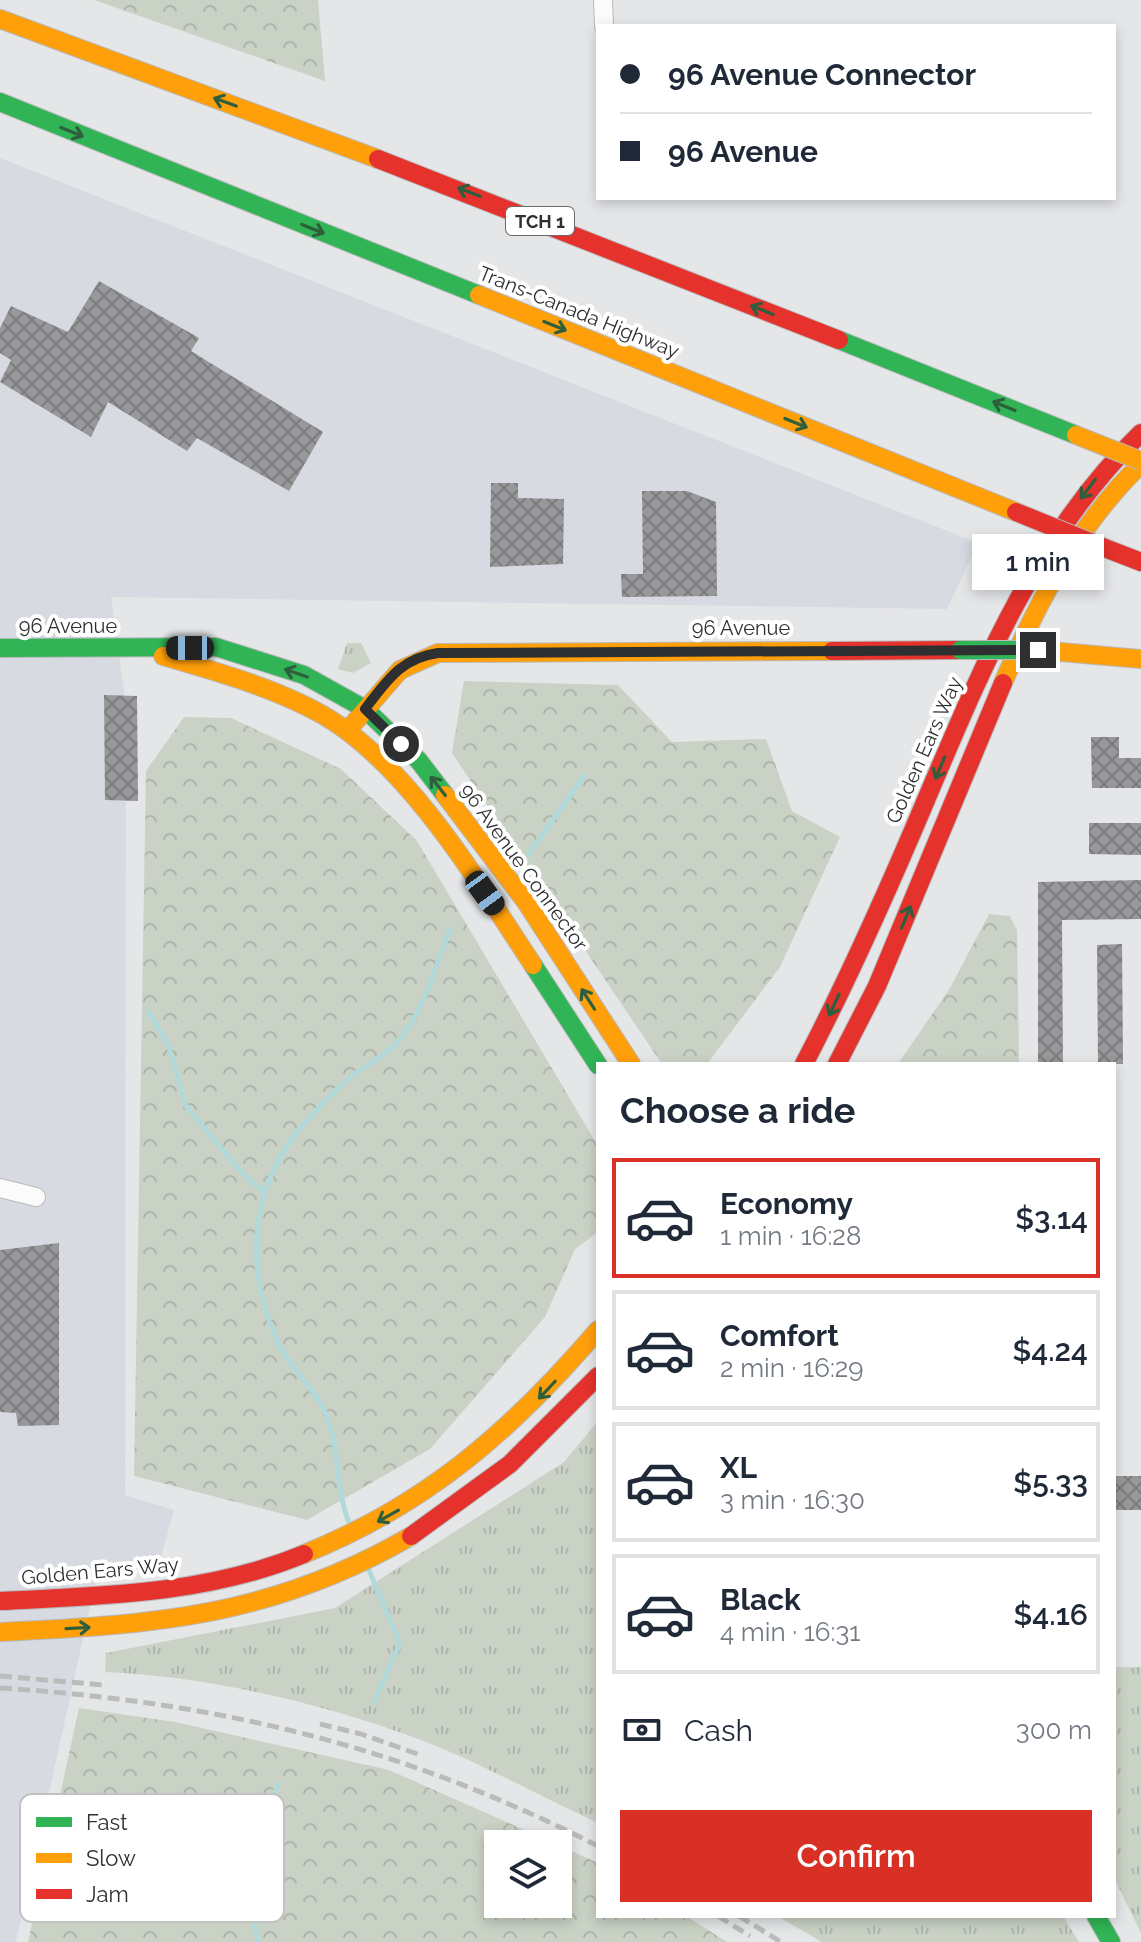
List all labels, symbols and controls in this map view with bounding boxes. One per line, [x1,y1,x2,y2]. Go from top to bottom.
text: 96 Avenue Connector [668,57,976,92]
one-way arrow [213,94,238,108]
one-way arrow [59,125,84,140]
text: 96 Avenue [668,134,818,169]
one-way arrow [457,184,482,199]
road number: TCH 1 [506,207,574,235]
one-way arrow [301,223,325,237]
street label: Trans-Canada Highway [475,261,683,363]
one-way arrow [750,301,775,316]
one-way arrow [542,320,567,334]
one-way arrow [992,398,1017,412]
one-way arrow [783,417,808,431]
one-way arrow [1079,478,1096,499]
callout: 1 min [972,534,1104,590]
text: 1 min [1006,547,1070,577]
street label: 96 Avenue [19,614,117,638]
street label: 96 Avenue [692,616,790,640]
route end [1020,632,1056,668]
car [166,636,214,660]
one-way arrow [284,664,309,679]
street label: Golden Ears Way [881,673,967,827]
route start [383,726,419,762]
one-way arrow [931,755,946,780]
one-way arrow [430,776,447,797]
street label: 96 Avenue Connector [455,779,593,955]
car [461,867,509,919]
one-way arrow [899,905,914,930]
one-way arrow [580,988,597,1010]
one-way arrow [826,993,841,1017]
text: Choose a ride [620,1089,855,1131]
icon: car [624,1182,696,1254]
text: Economy [720,1186,853,1221]
text: $3.14 [1015,1201,1088,1236]
text: 1 min · 16:28 [720,1221,861,1251]
icon: car [624,1314,696,1386]
text: Comfort [720,1318,839,1353]
text: $4.24 [1012,1333,1088,1368]
text: 2 min · 16:29 [720,1353,864,1383]
one-way arrow [539,1379,557,1399]
icon: car [624,1446,696,1518]
text: XL [720,1450,757,1485]
text: $5.33 [1013,1465,1088,1500]
text: 3 min · 16:30 [720,1485,865,1515]
one-way arrow [376,1509,400,1524]
street label: Golden Ears Way [20,1552,180,1590]
icon: car [624,1578,696,1650]
text: Black [720,1582,801,1617]
text: $4.16 [1014,1597,1088,1632]
text: 4 min · 16:31 [720,1617,860,1647]
one-way arrow [64,1620,91,1635]
icon: cash [620,1708,664,1752]
text: Cash [684,1713,753,1748]
text: 300 m [1016,1715,1092,1745]
legend [20,1794,284,1922]
text: Fast [86,1809,128,1835]
button: Confirm [620,1810,1092,1902]
map controls [484,1830,572,1918]
button: layers [484,1830,572,1918]
text: Slow [86,1845,136,1871]
text: Jam [86,1881,129,1907]

